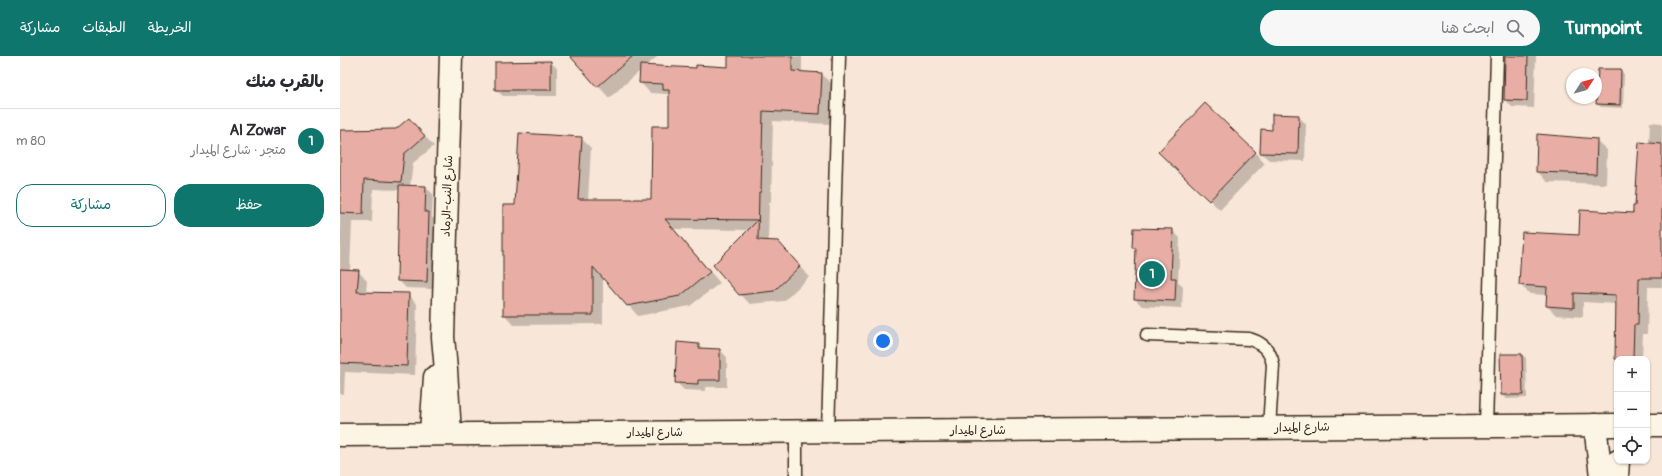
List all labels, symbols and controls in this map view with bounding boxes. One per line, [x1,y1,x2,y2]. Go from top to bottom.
search box [1260,10,1540,46]
text: Turnpoint [1564,16,1642,40]
icon: search [1504,17,1526,39]
text: مشاركة [20,19,60,36]
text: الطبقات [82,19,126,36]
text: الخريطة [148,19,191,36]
text: ابحث هنا [1441,19,1494,38]
north arrow [1566,68,1602,104]
text: بالقرب منك [246,71,324,92]
text: Al Zowar [229,121,286,140]
text: 80 m [16,133,46,149]
text: 1 [308,133,314,149]
text: متجر · شارع الميدار [191,142,286,158]
street label: شارع النب-الرماد [439,155,457,237]
button: مشاركة [16,184,166,227]
button: حفظ [174,184,324,227]
pin: 1 [1139,259,1165,289]
your location [873,331,893,351]
map controls [1614,356,1650,464]
button: + [1614,356,1650,392]
button: − [1614,392,1650,428]
street label: شارع الميدار [1273,420,1330,436]
street label: شارع الميدار [949,423,1006,439]
street label: شارع الميدار [626,425,683,441]
button: locate [1614,428,1650,464]

